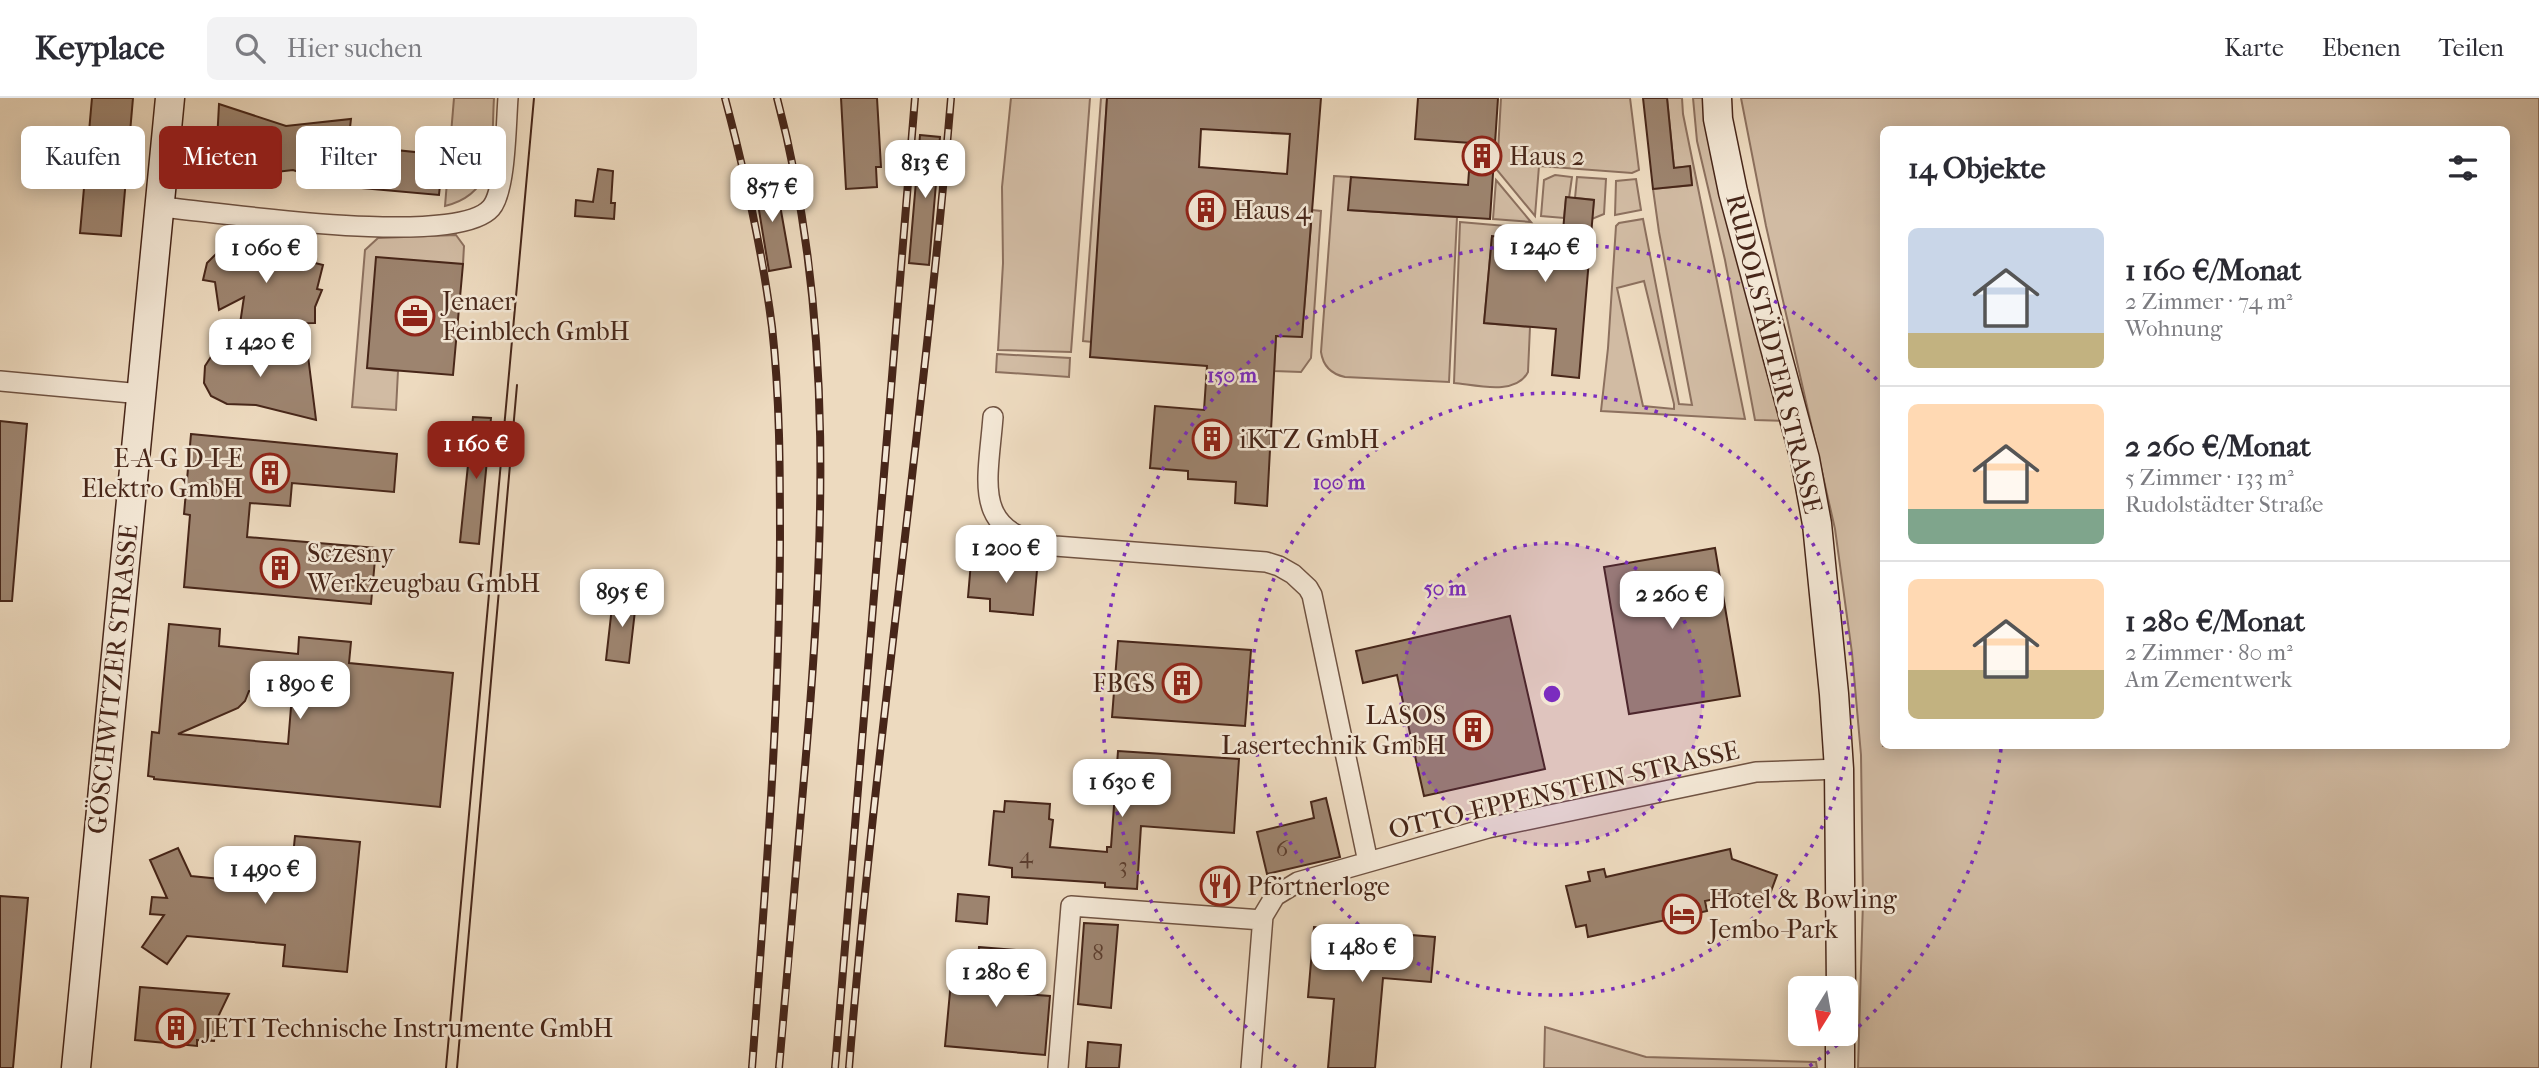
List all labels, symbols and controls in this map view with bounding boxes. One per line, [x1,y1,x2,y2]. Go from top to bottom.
search box [207,17,697,80]
text: Keyplace [35,29,165,68]
icon: search [231,29,269,67]
text: Hier suchen [287,33,422,64]
text: Karte [2224,34,2284,62]
text: Ebenen [2322,34,2401,62]
text: Teilen [2439,34,2504,62]
chip: Kaufen [21,126,145,189]
chip: Mieten [159,126,282,189]
chip: Filter [296,126,401,189]
chip: Neu [415,126,506,189]
building icon: Haus 2 [1461,135,1503,177]
pin: 813 € [876,140,974,200]
place label: Haus 2 [1509,141,1585,172]
text: 813 € [901,149,949,176]
icon: filters [2444,149,2482,187]
text: 14 Objekte [1908,151,2046,186]
pin: 857 € [723,164,821,224]
text: 857 € [746,173,798,200]
building icon: Haus 4 [1185,189,1227,231]
street label: RUDOLSTÄDTER STRASSE [1719,191,1829,517]
place label: Haus 4 [1233,195,1311,226]
pin: 1 240 € [1480,225,1610,284]
pin: 1 060 € [201,226,331,285]
text: 1 240 € [1510,233,1580,260]
text: 1 060 € [231,234,301,261]
text: 1 160 €/Monat [2125,253,2301,288]
icon: home [1964,256,2048,340]
place label: Jenaer Feinblech GmbH [440,286,630,347]
text: 2 Zimmer · 74 m² [2125,288,2293,315]
office icon: Jenaer Feinblech GmbH [394,295,436,337]
text: Wohnung [2125,315,2222,342]
pin: 1 420 € [195,320,325,379]
text: 1 420 € [225,328,295,355]
text: 150 m [1207,363,1258,387]
building icon: iKTZ GmbH [1191,418,1233,460]
pin: 1 160 € [411,422,541,481]
place label: iKTZ GmbH [1239,424,1380,455]
text: 2 260 €/Monat [2125,429,2311,464]
text: 1 160 € [444,430,509,457]
icon: home [1964,432,2048,516]
place label: E-A-G D-I-E Elektro GmbH [81,443,243,504]
building icon: E-A-G D-I-E Elektro GmbH [249,452,291,494]
text: 5 Zimmer · 133 m² [2125,464,2294,491]
text: 100 m [1313,470,1366,494]
text: Rudolstädter Straße [2125,491,2323,518]
street label: GÖSCHWITZER STRASSE [80,522,145,835]
pin: 1 200 € [941,526,1071,585]
text: 1 200 € [972,534,1040,561]
place label: Sczesny Werkzeugbau GmbH [306,538,540,599]
building icon: Sczesny Werkzeugbau GmbH [259,547,301,589]
pin: 895 € [573,570,671,629]
pin: 2 260 € [1607,572,1737,631]
text: 50 m [1424,576,1467,600]
text: 895 € [596,578,648,605]
text: 2 260 € [1636,580,1708,607]
text: 1 280 €/Monat [2125,604,2305,639]
icon: home [1964,607,2048,691]
text: 2 Zimmer · 80 m² [2125,639,2293,666]
pin: 1 890 € [235,662,365,721]
building icon: FBGS [1161,662,1203,704]
text: Am Zementwerk [2125,666,2292,693]
place label: FBGS [1092,668,1155,699]
text: 1 890 € [266,670,334,697]
centre of rings [1540,682,1564,706]
place label: LASOS Lasertechnik GmbH [1221,700,1446,761]
building icon: LASOS Lasertechnik GmbH [1452,709,1494,751]
street label: OTTO-EPPENSTEIN-STRASSE [1386,734,1742,845]
pin: 1 630 € [1057,760,1187,819]
text: 1 630 € [1089,768,1155,795]
house number: 6 [1276,835,1289,862]
house number: 4 [1019,842,1034,869]
pin: 1 490 € [200,846,330,906]
house number: 3 [1118,852,1128,879]
text: 1 490 € [230,855,300,882]
restaurant icon: Pförtnerloge [1199,865,1241,907]
place label: Pförtnerloge [1247,871,1390,902]
place label: Hotel & Bowling Jembo-Park [1707,884,1898,945]
hotel icon: Hotel & Bowling Jembo-Park [1661,893,1703,935]
pin: 1 480 € [1297,924,1427,984]
text: 1 480 € [1327,933,1397,960]
house number: 8 [1092,939,1104,966]
pin: 1 280 € [931,950,1061,1009]
text: 1 280 € [962,958,1030,985]
north arrow [1788,976,1858,1046]
map controls [1788,976,1858,1046]
building icon: JETI Technische Instrumente GmbH [155,1007,197,1049]
place label: JETI Technische Instrumente GmbH [201,1013,613,1044]

